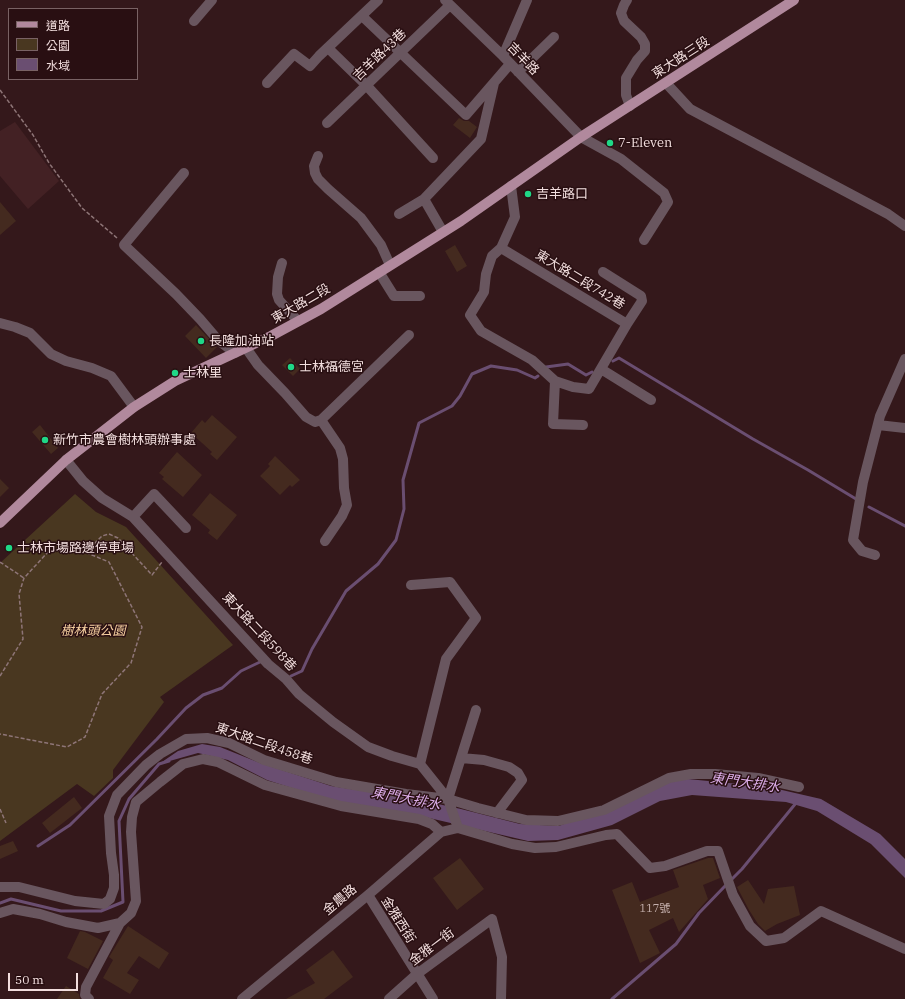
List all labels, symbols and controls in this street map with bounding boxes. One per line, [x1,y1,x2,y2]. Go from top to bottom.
legend [8,8,138,80]
text: 道路 [46,18,70,33]
street label: 吉羊路43巷 [350,26,410,84]
street label: 東大路三段 [649,34,713,82]
text: 公園 [46,38,70,53]
street label: 吉羊路 [504,40,542,78]
text: 水域 [46,58,70,73]
place label: 7-Eleven [618,135,672,151]
marker: 7-Eleven [605,138,615,148]
place label: 吉羊路口 [536,186,588,202]
marker: 吉羊路口 [523,189,533,199]
street label: 東大路二段742巷 [533,247,627,313]
street label: 東大路二段 [269,281,333,327]
place label: 長隆加油站 [209,333,274,349]
marker: 長隆加油站 [196,336,206,346]
place label: 士林福德宮 [299,359,364,375]
marker: 士林福德宮 [286,362,296,372]
place label: 士林里 [183,365,222,381]
marker: 士林里 [170,368,180,378]
place label: 新竹市農會樹林頭辦事處 [53,432,196,448]
marker: 新竹市農會樹林頭辦事處 [40,435,50,445]
place label: 士林市場路邊停車場 [17,540,134,556]
marker: 士林市場路邊停車場 [4,543,14,553]
street label: 東大路二段598巷 [219,590,299,674]
park label: 樹林頭公園 [61,623,125,639]
street label: 東大路二段458巷 [214,720,314,768]
water label: 東門大排水 [709,770,781,796]
water label: 東門大排水 [370,784,442,814]
street label: 金農路 [320,881,360,919]
street label: 金雅西街 [378,894,418,946]
house number: 117號 [640,902,670,916]
street label: 金雅一街 [407,925,457,969]
scale bar [10,965,80,991]
text: 50 m [15,972,44,987]

